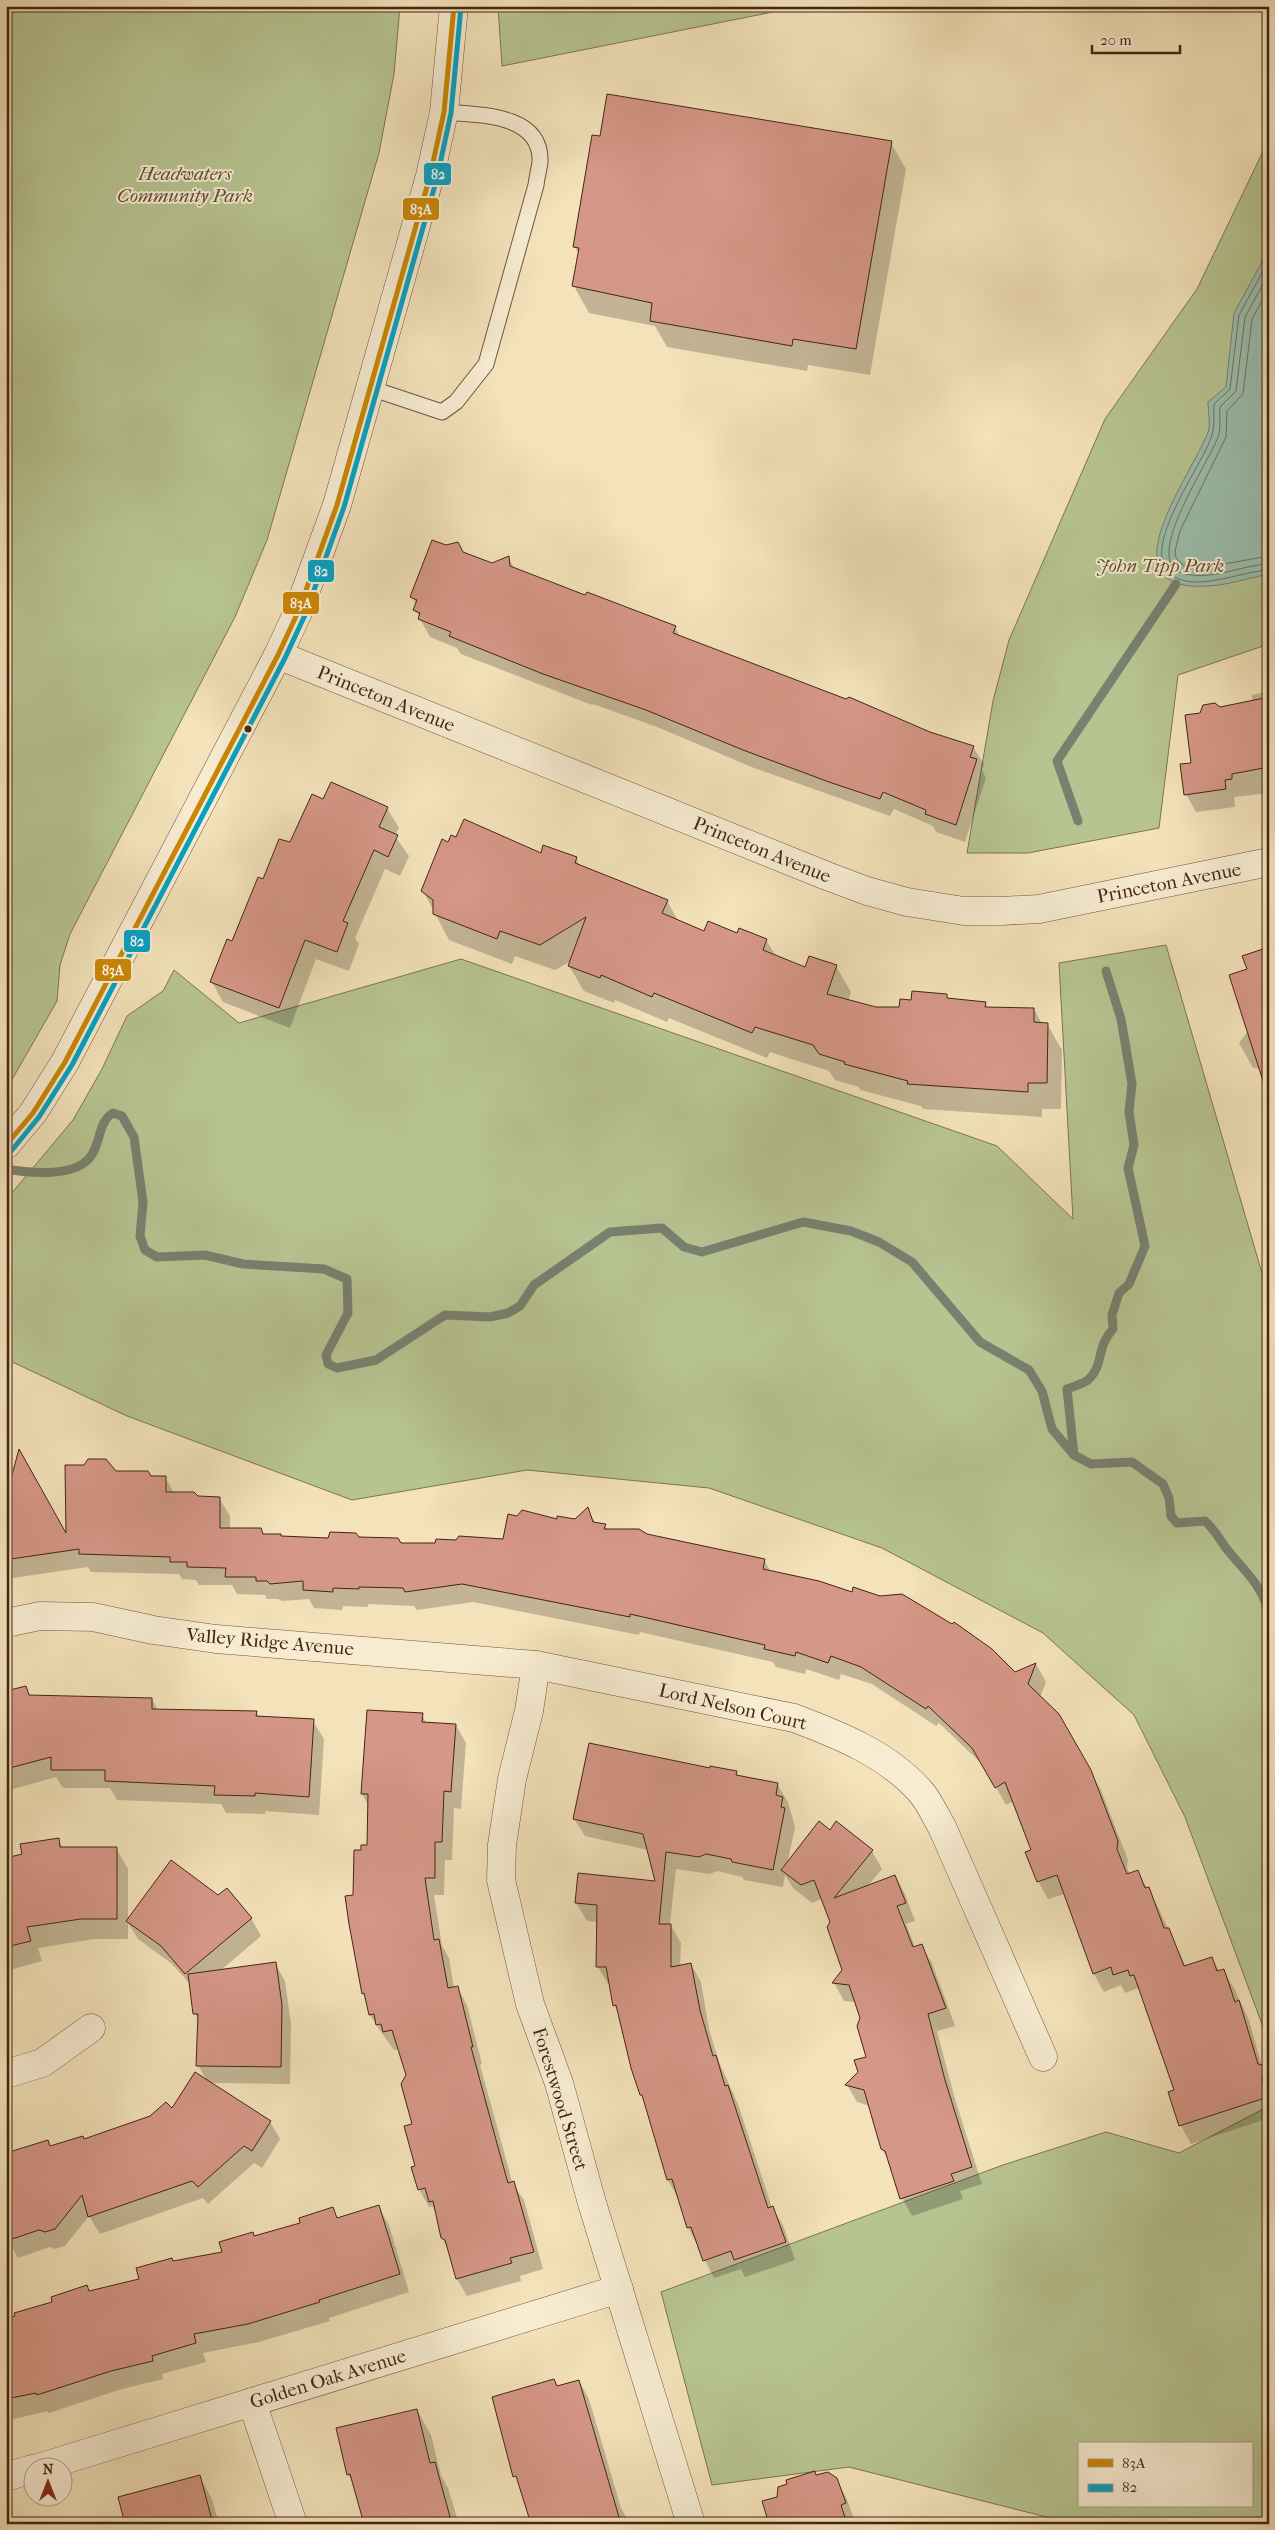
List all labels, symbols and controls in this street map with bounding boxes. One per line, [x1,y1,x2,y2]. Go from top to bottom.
scale bar [1092,22,1180,54]
text: 20 m [1100,31,1132,49]
line badge: 82 [423,162,452,186]
park label: Headwaters Community Park [117,163,253,207]
text: 82 [431,166,445,183]
line badge: 83A [402,197,440,221]
text: 83A [410,201,433,218]
park label: John Tipp Park [1096,555,1224,577]
line badge: 82 [307,559,335,583]
text: 82 [314,563,328,580]
line badge: 83A [282,591,320,615]
text: 83A [290,595,313,612]
street label: Princeton Avenue [314,661,458,737]
unlabelled marker [243,724,253,734]
street label: Princeton Avenue [690,812,834,888]
street label: Princeton Avenue [1095,858,1243,908]
line badge: 82 [123,929,151,953]
text: 82 [130,933,144,950]
line badge: 83A [94,958,132,982]
text: 83A [102,962,125,979]
street label: Valley Ridge Avenue [184,1624,355,1660]
street label: Lord Nelson Court [657,1679,810,1735]
street label: Forestwood Street [528,2025,592,2173]
street label: Golden Oak Avenue [247,2345,409,2413]
legend [1078,2442,1252,2508]
text: 83A [1122,2454,1146,2472]
north arrow [22,2458,72,2508]
text: N [43,2461,54,2478]
text: 82 [1122,2478,1138,2496]

